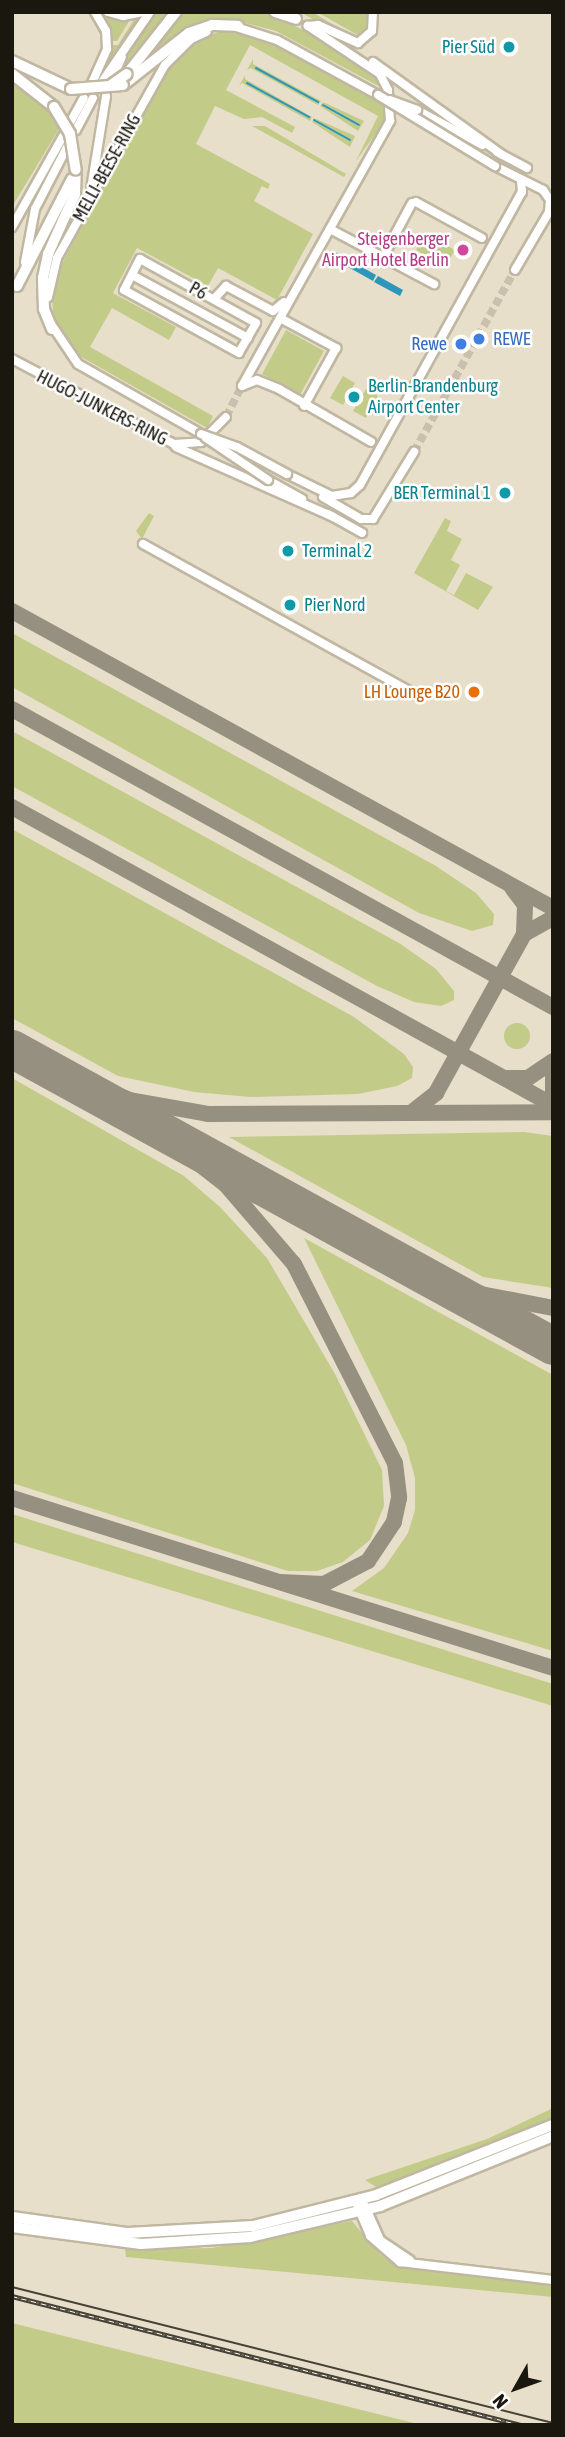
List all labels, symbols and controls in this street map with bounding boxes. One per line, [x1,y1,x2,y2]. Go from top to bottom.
place label: Pier Süd [442,36,495,58]
marker: Pier Süd [501,39,517,55]
street label: MELLI-BEESE-RING [68,110,146,226]
place label: Steigenberger Airport Hotel Berlin [322,229,449,272]
marker: Steigenberger Airport Hotel Berlin [455,242,471,258]
street label: P6 [185,277,211,305]
place label: REWE [493,328,530,350]
marker: REWE [471,331,487,347]
place label: Rewe [411,333,447,355]
marker: Rewe [453,336,469,352]
street label: HUGO-JUNKERS-RING [33,366,171,450]
place label: Berlin-Brandenburg Airport Center [368,376,498,418]
marker: Berlin-Brandenburg Airport Center [346,389,362,405]
place label: BER Terminal 1 [393,482,491,504]
marker: BER Terminal 1 [497,485,513,501]
place label: Terminal 2 [302,540,372,562]
marker: Terminal 2 [280,543,296,559]
place label: Pier Nord [304,594,365,616]
marker: Pier Nord [282,597,298,613]
place label: LH Lounge B20 [364,681,460,703]
marker: LH Lounge B20 [466,684,482,700]
north arrow [481,2353,551,2423]
text: N [488,2390,512,2413]

